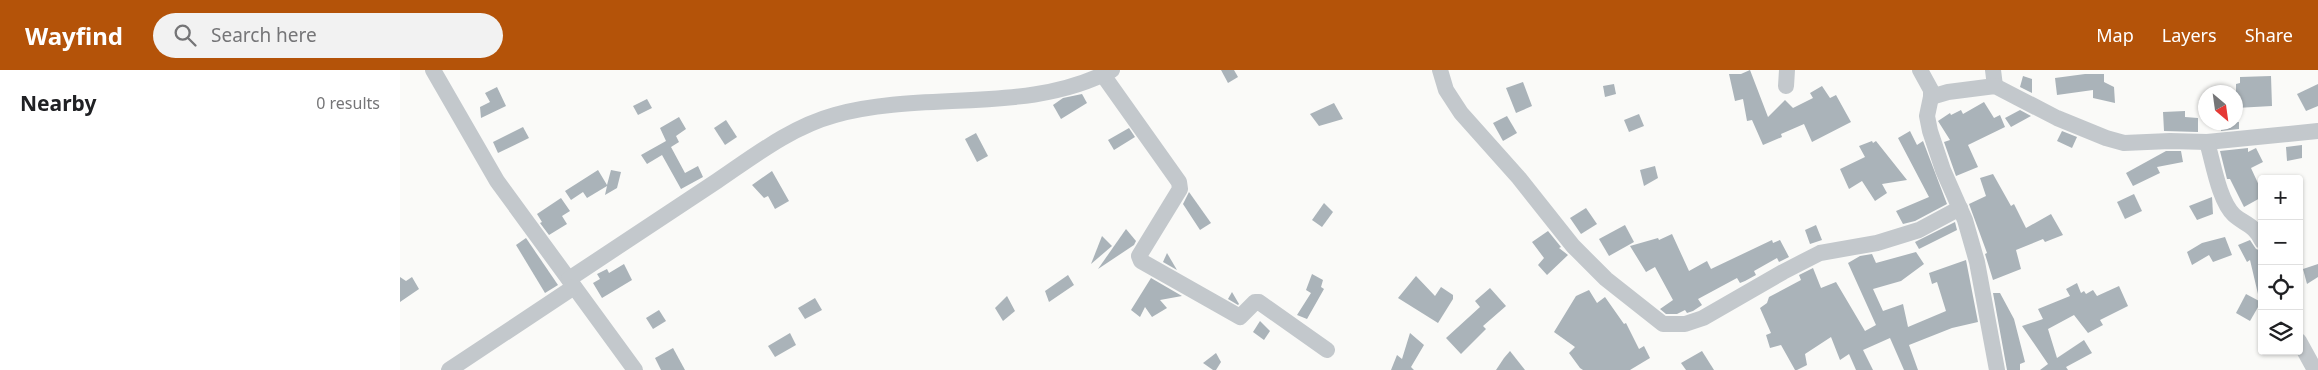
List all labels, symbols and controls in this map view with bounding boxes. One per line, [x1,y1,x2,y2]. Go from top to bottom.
search box [153,13,503,58]
text: Wayfind [25,19,123,52]
icon: search [171,21,199,49]
text: Search here [211,22,317,48]
text: Map [2096,23,2134,47]
text: Layers [2162,23,2217,47]
text: Share [2245,23,2293,47]
north arrow [2198,85,2243,130]
text: Nearby [20,89,96,117]
text: 0 results [316,92,380,114]
map controls [2258,175,2303,355]
button: + [2258,175,2303,220]
button: − [2258,220,2303,265]
button: locate [2258,265,2303,310]
button: layers [2258,310,2303,355]

